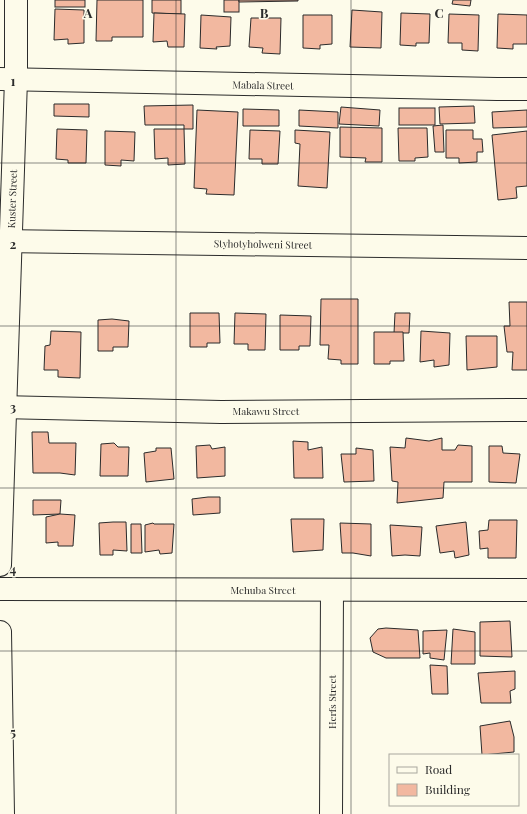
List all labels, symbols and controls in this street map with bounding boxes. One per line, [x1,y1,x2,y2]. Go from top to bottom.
text: A [83,4,93,21]
text: B [260,4,269,21]
text: C [434,4,444,21]
text: 1 [11,72,16,89]
street label: Mabala Street [232,77,294,93]
street label: Kuster Street [4,169,20,229]
text: 2 [10,235,17,252]
street label: Styhotyholweni Street [214,236,313,252]
text: 3 [10,398,16,415]
street label: Makawu Street [233,404,300,418]
text: 4 [10,560,17,577]
street label: Mchuba Street [231,583,296,597]
street label: Herfs Street [325,675,339,729]
text: 5 [10,723,16,740]
legend [389,754,519,806]
text: Road [425,761,452,777]
text: Building [425,781,471,797]

